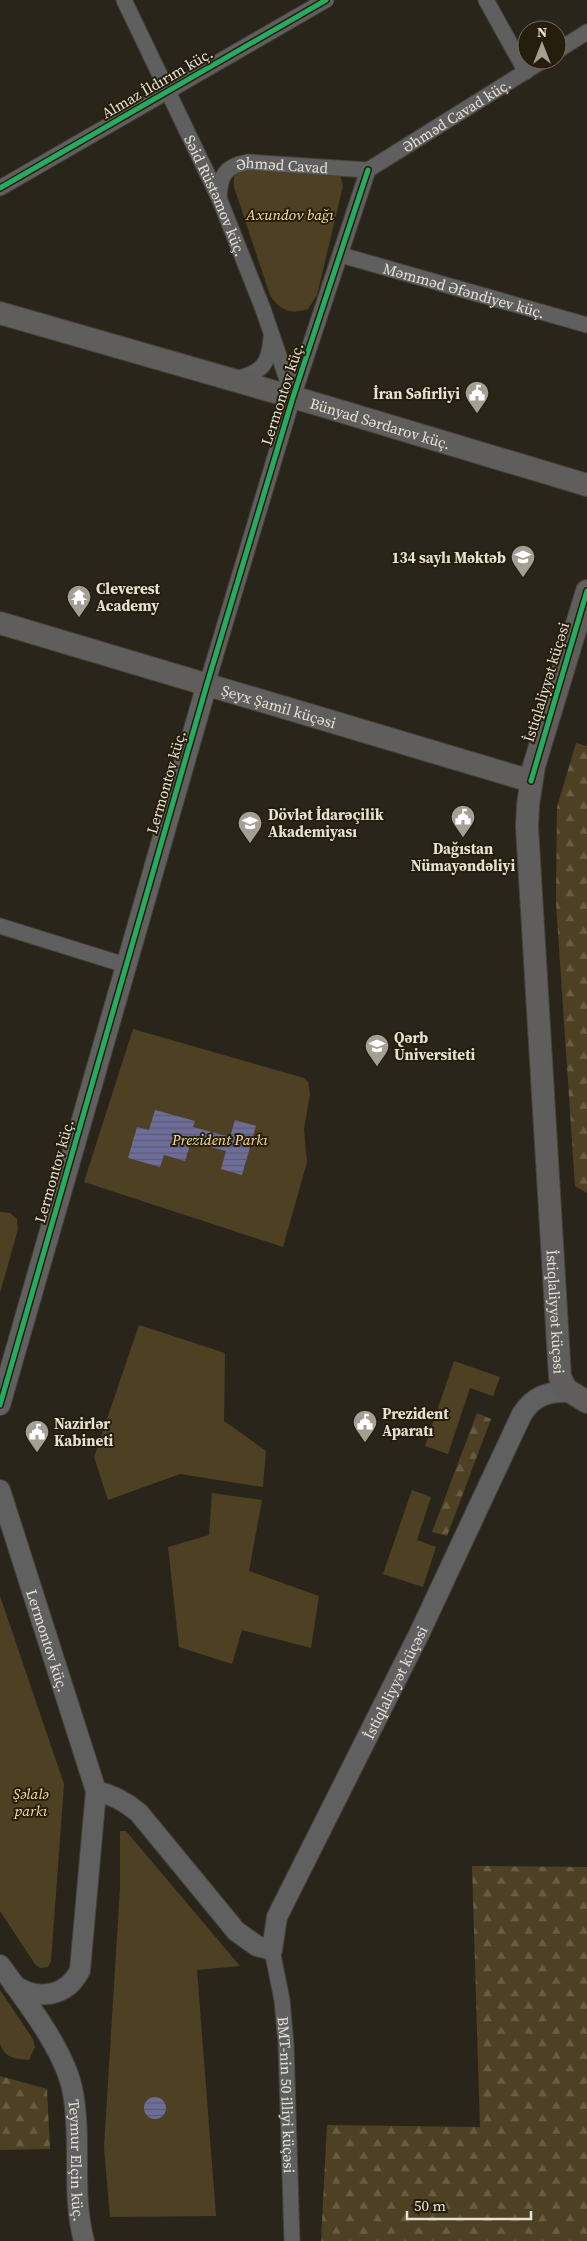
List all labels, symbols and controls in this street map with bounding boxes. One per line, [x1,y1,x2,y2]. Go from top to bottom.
north arrow [517,20,567,70]
text: N [537,22,547,42]
street label: Almaz İldırım küç. [97,43,217,123]
street label: Əhməd Cavad küç. [398,73,515,157]
street label: Səid Rüstəmov küç. [180,131,252,259]
street label: Əhməd Cavad [233,151,329,178]
park label: Axundov bağı [245,204,334,225]
street label: Məmməd Əfəndiyev küç. [381,257,547,323]
street label: Lermontov küç. [256,340,308,448]
public building icon: İran Səfirliyi [464,380,490,414]
place label: İran Səfirliyi [373,383,460,404]
street label: Bünyad Sərdarov küç. [308,392,453,454]
school or university icon: 134 saylı Məktəb [510,544,536,578]
place label: 134 saylı Məktəb [391,547,506,568]
place label: Cleverest Academy [96,578,161,616]
temple icon: Cleverest Academy [66,584,92,618]
street label: İstiqlaliyyət küçəsi [518,620,574,744]
street label: Şeyx Şamil küçəsi [219,679,339,733]
street label: Lermontov küç. [141,728,191,836]
place label: Dövlət İdarəçilik Akademiyası [268,804,384,842]
public building icon: Dağıstan Nümayəndəliyi [450,804,476,838]
school or university icon: Dövlət İdarəçilik Akademiyası [237,810,263,844]
place label: Dağıstan Nümayəndəliyi [411,838,515,876]
place label: Qərb Universiteti [394,1027,476,1065]
school or university icon: Qərb Universiteti [364,1033,390,1067]
street label: Lermontov küç. [29,1117,79,1225]
park label: Prezident Parkı [171,1129,268,1150]
street label: İstiqlaliyyət küçəsi [542,1249,570,1374]
place label: Prezident Aparatı [382,1403,449,1441]
public building icon: Prezident Aparatı [352,1409,378,1443]
place label: Nazirlər Kabineti [54,1413,114,1451]
public building icon: Nazirlər Kabineti [24,1419,50,1453]
street label: Lermontov küç. [22,1587,74,1695]
street label: İstiqlaliyyət küçəsi [358,1622,432,1742]
park label: Şəlalə parkı [13,1783,49,1821]
street label: BMT-nin 50 illiyi küçəsi [273,2016,300,2174]
street label: Teymur Elçin küç. [64,2098,90,2223]
scale bar [407,2188,531,2220]
text: 50 m [414,2195,446,2216]

